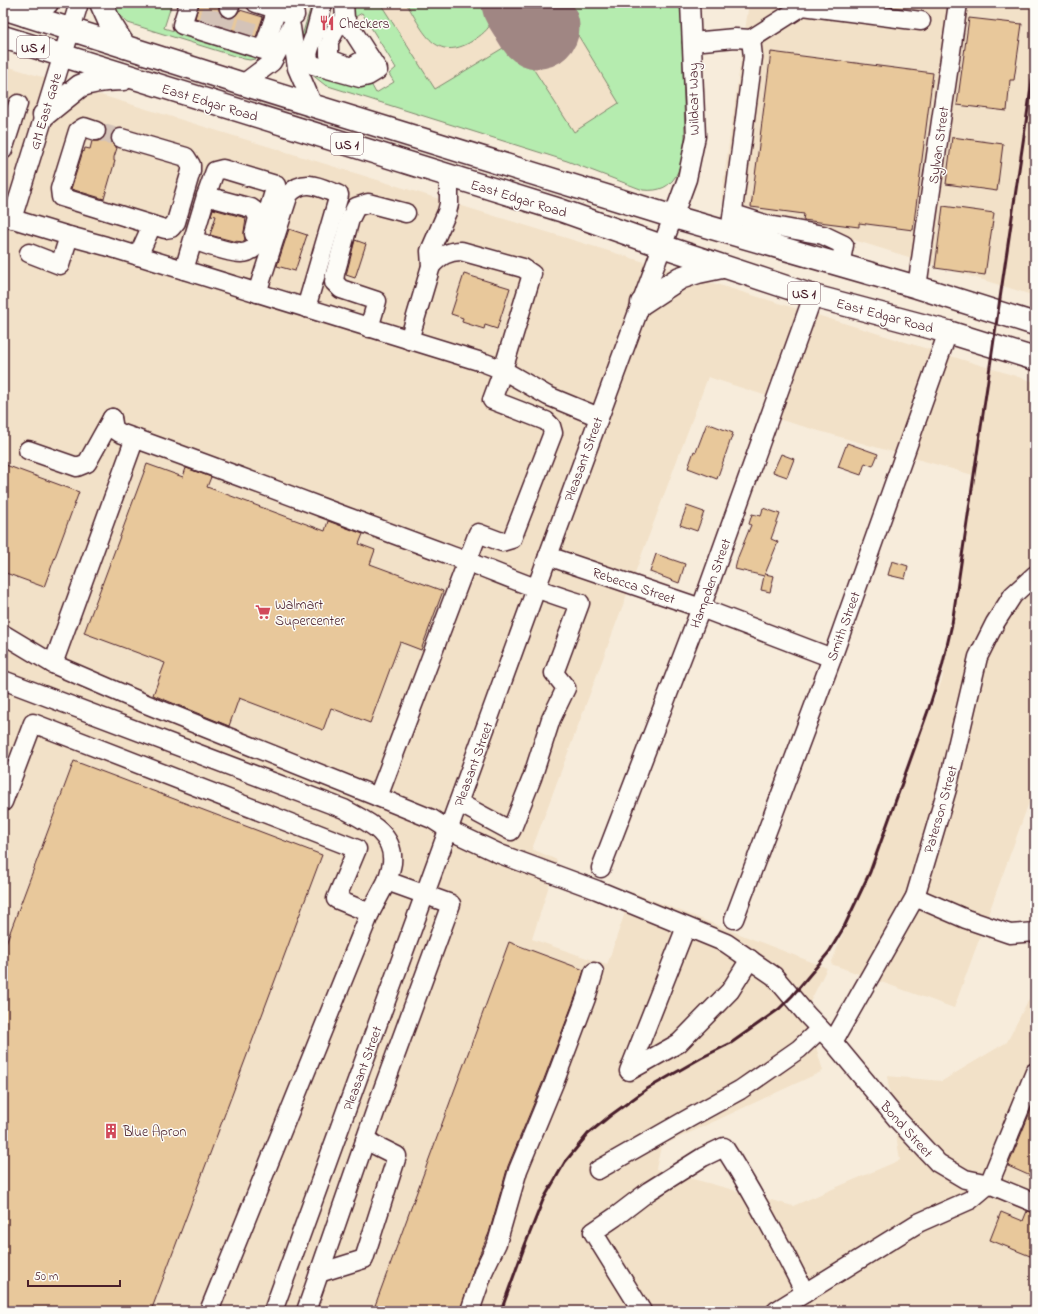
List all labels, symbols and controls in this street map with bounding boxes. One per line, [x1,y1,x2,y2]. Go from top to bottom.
restaurant icon: Checkers [318,14,336,32]
place label: Checkers [339,14,390,35]
road number: US 1 [17,36,49,58]
street label: Wildcat Way [683,62,707,135]
street label: GM East Gate [25,70,68,153]
street label: East Edgar Road [158,79,261,129]
street label: Sylvan Street [924,105,956,185]
road number: US 1 [331,133,363,155]
street label: East Edgar Road [467,175,570,225]
road number: US 1 [788,282,820,304]
street label: East Edgar Road [833,293,936,341]
street label: Pleasant Street [559,414,610,505]
street label: Hampden Street [685,535,737,631]
street label: Rebecca Street [589,562,678,611]
street label: Smith Street [822,589,867,664]
place label: Walmart Supercenter [275,595,346,632]
supermarket icon: Walmart Supercenter [254,603,272,621]
street label: Pleasant Street [449,719,500,810]
street label: Paterson Street [919,763,964,856]
street label: Pleasant Street [338,1023,389,1114]
street label: Bond Street [874,1096,937,1163]
building icon: Blue Apron [102,1122,120,1140]
place label: Blue Apron [122,1122,187,1143]
scale bar [28,1262,120,1288]
text: 50 m [34,1268,58,1286]

